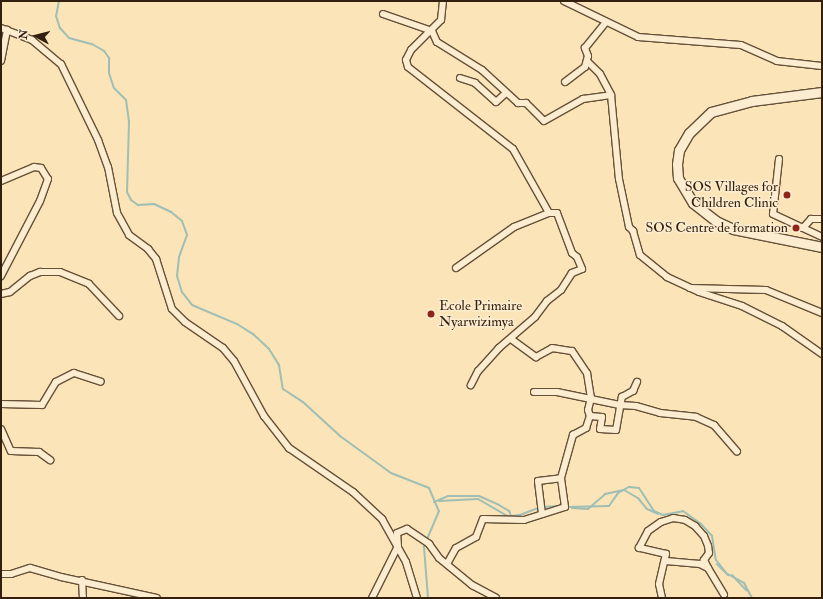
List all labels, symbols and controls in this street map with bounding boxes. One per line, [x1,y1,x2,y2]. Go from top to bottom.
north arrow [16,16,56,56]
text: N [17,29,31,40]
place label: SOS Villages for Children Clinic [685,179,778,212]
marker: SOS Villages for Children Clinic [781,189,793,201]
place label: SOS Centre de formation [645,220,788,236]
marker: SOS Centre de formation [791,223,801,233]
place label: Ecole Primaire Nyarwizimya [439,298,522,330]
marker: Ecole Primaire Nyarwizimya [426,309,436,319]

